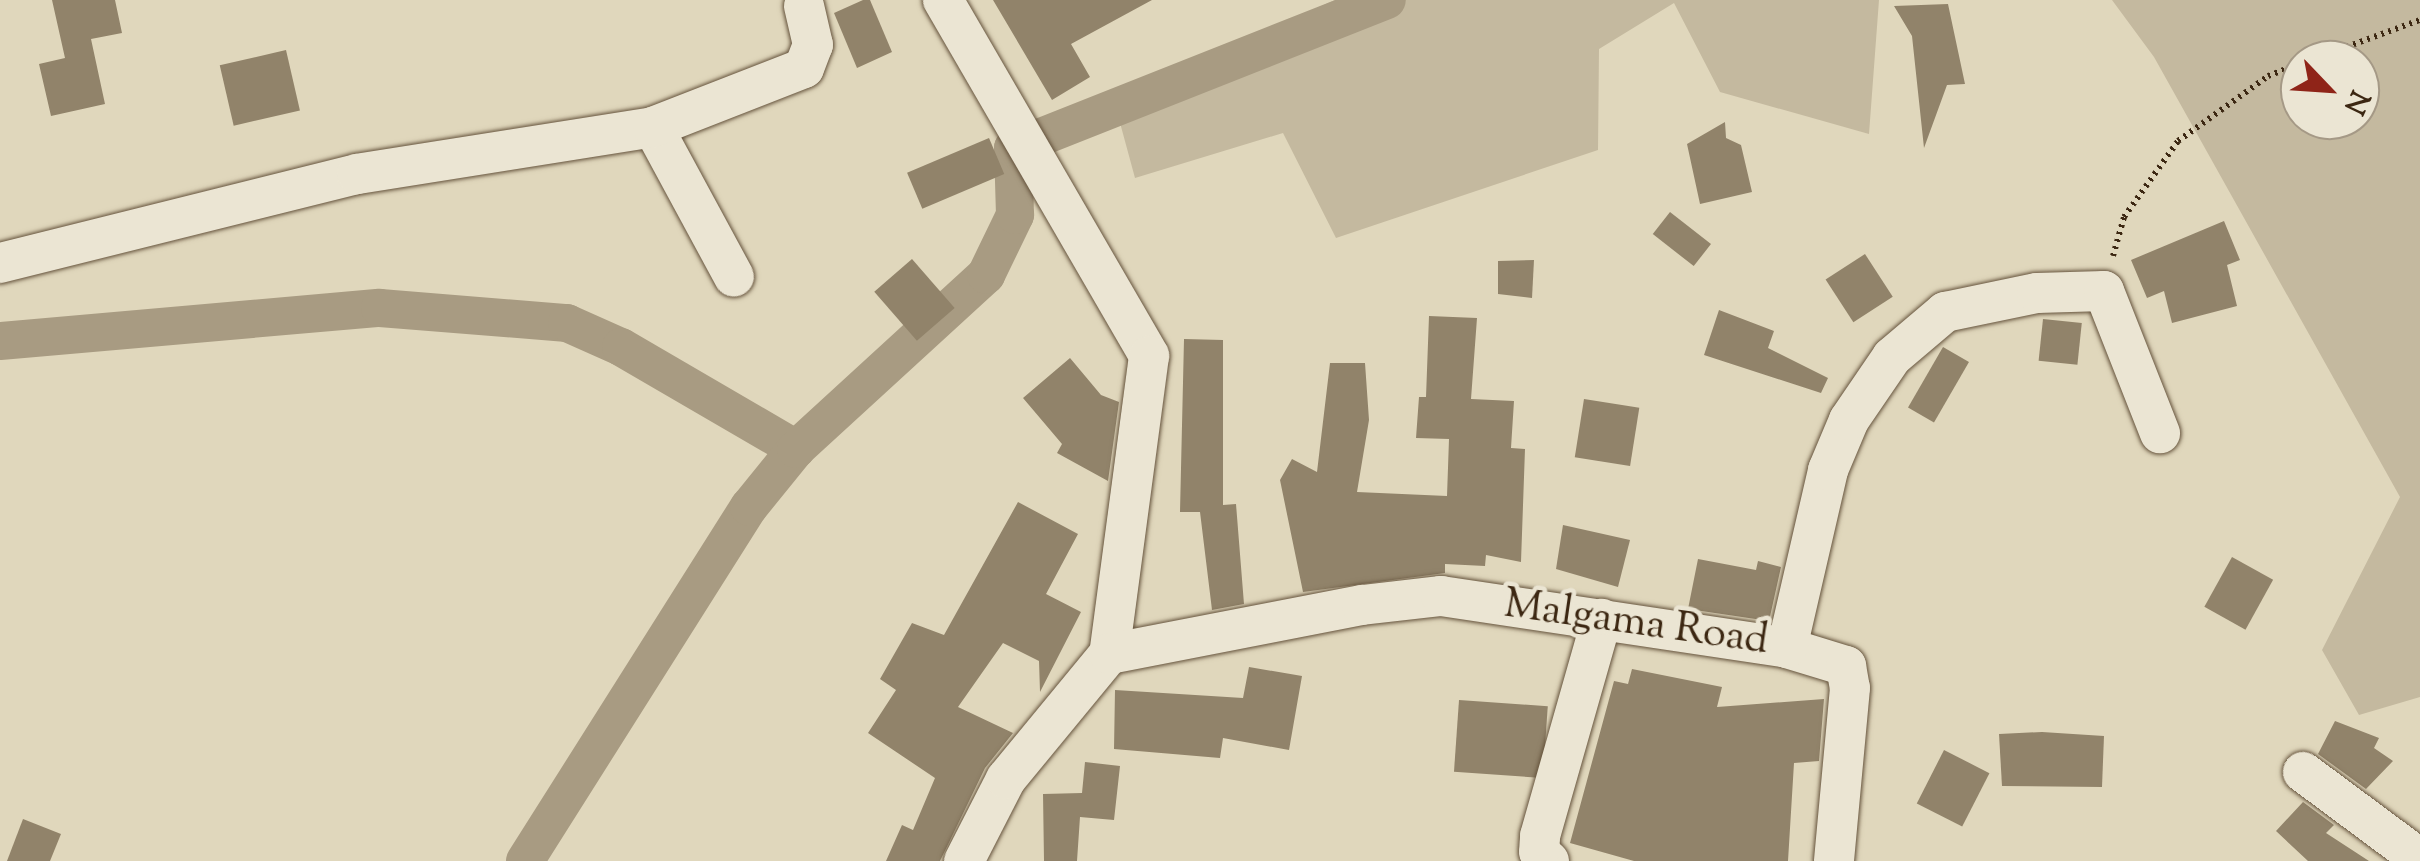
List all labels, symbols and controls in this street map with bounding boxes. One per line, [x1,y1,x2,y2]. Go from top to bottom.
north arrow [2280,40,2380,140]
text: N [2333,83,2378,120]
street label: Malgama Road [1501,580,1771,668]

